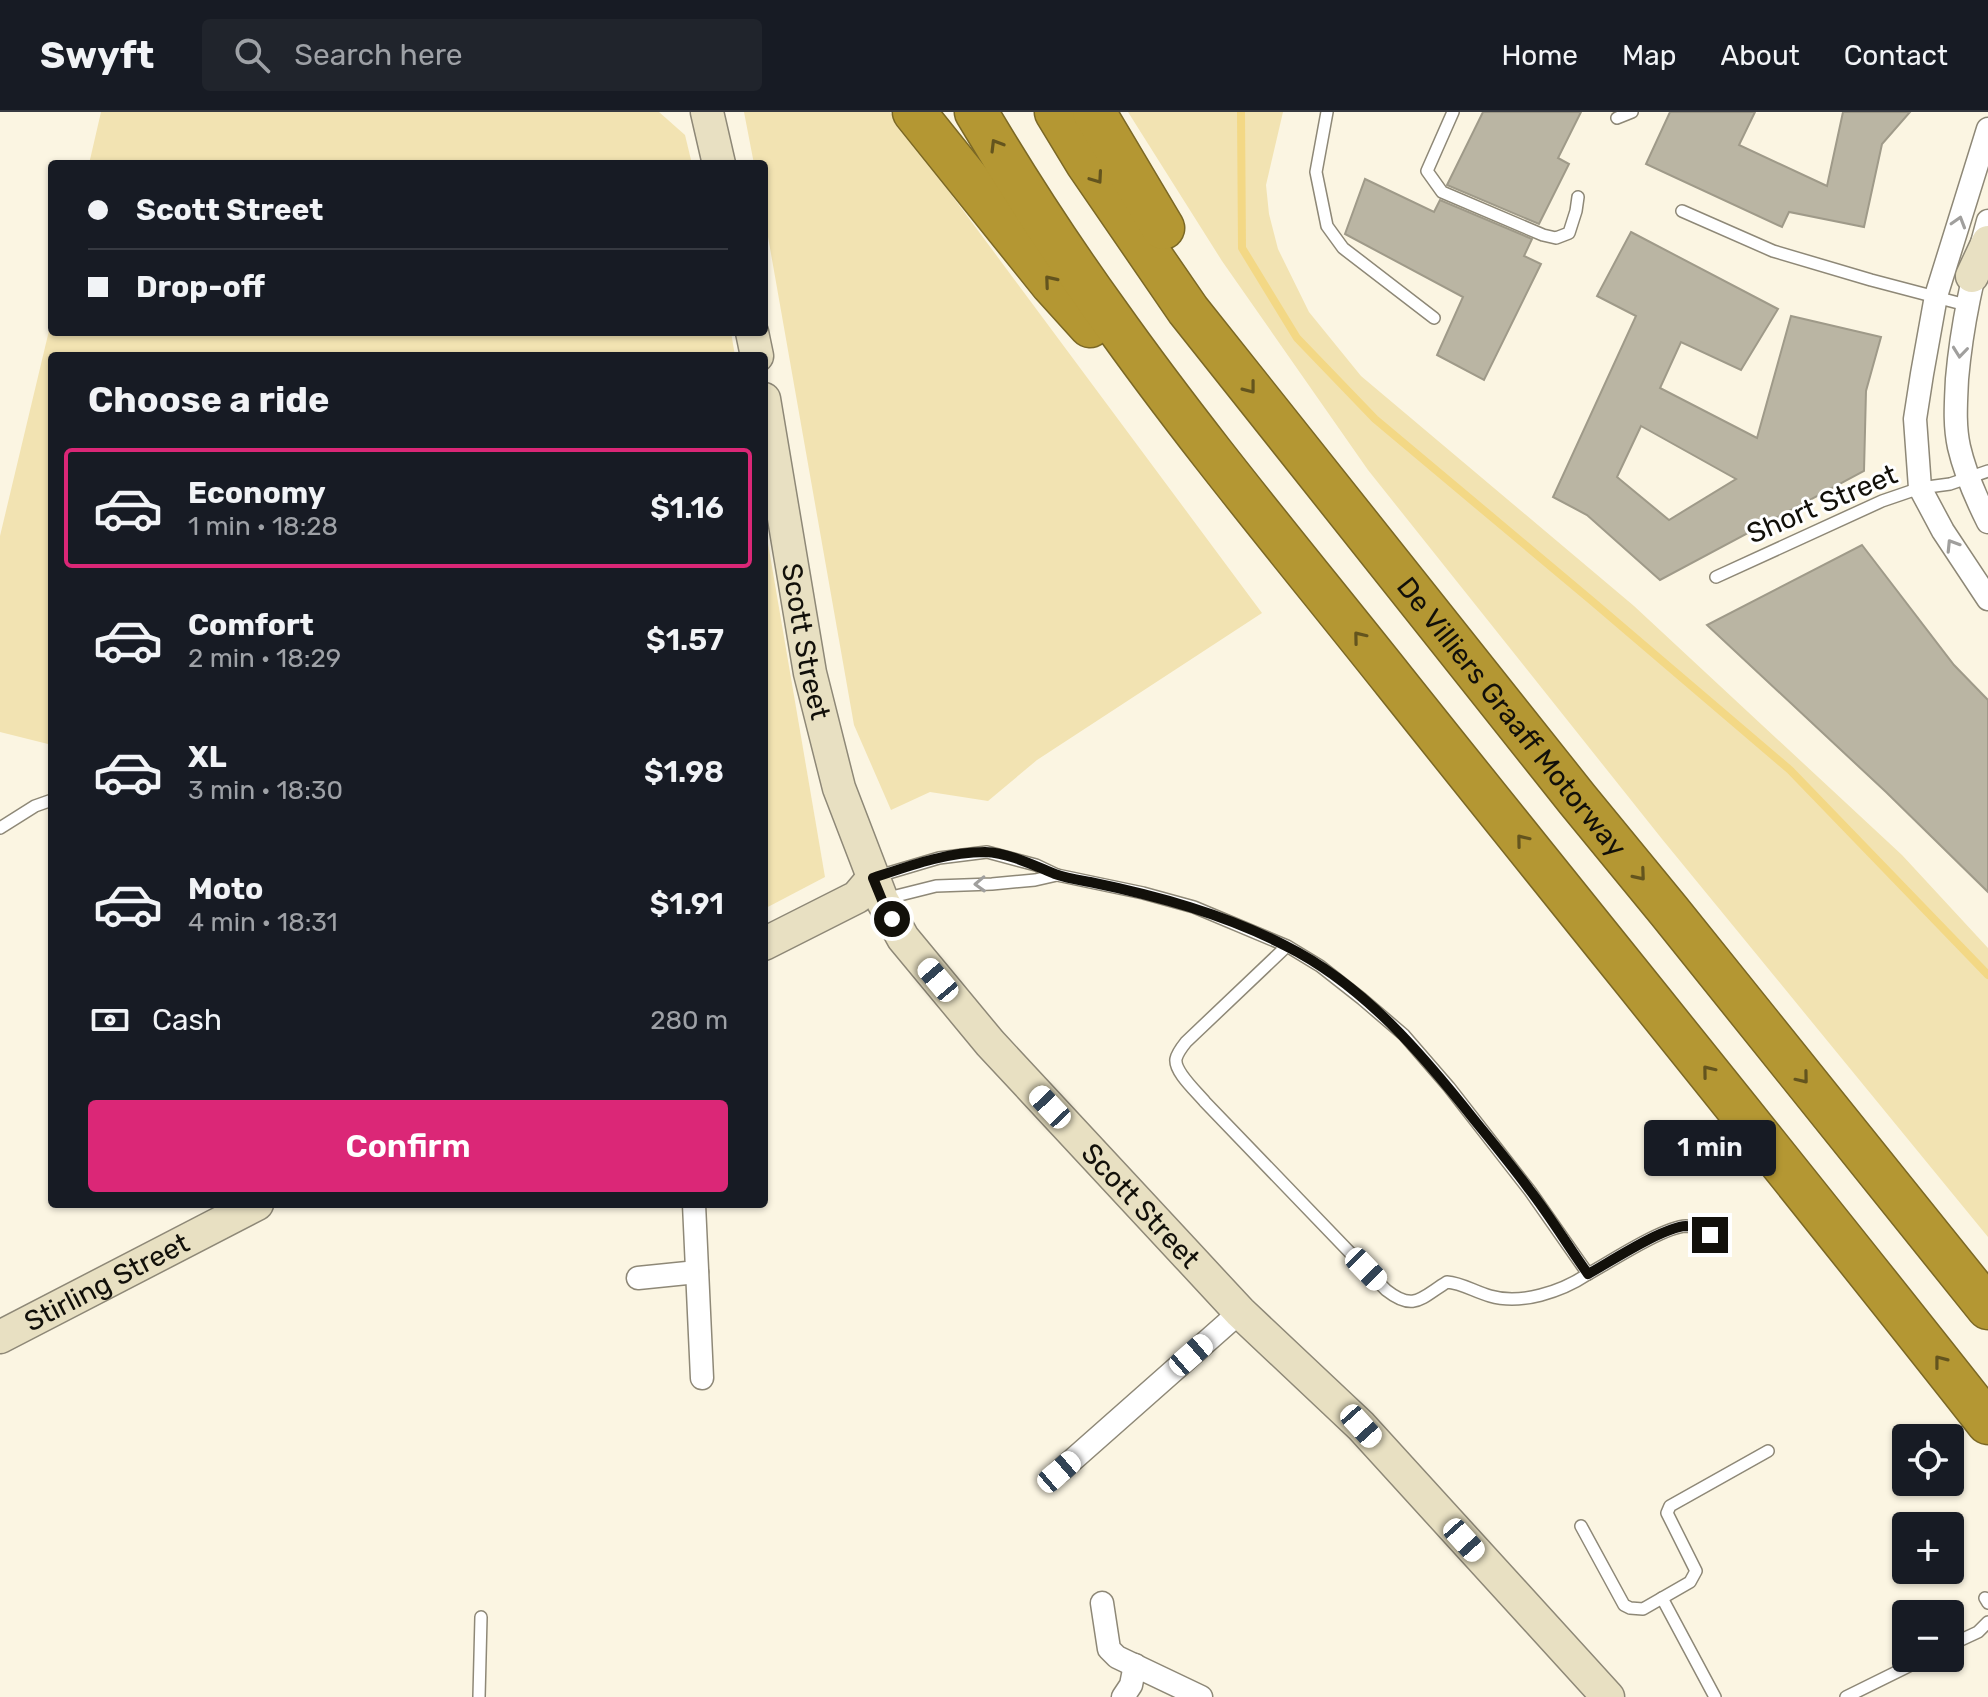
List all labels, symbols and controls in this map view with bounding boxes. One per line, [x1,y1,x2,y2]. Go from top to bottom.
search box [202,19,762,91]
text: Swyft [40,32,154,78]
icon: search [230,33,274,77]
text: Search here [294,37,463,73]
text: Home [1501,39,1578,72]
text: Map [1622,39,1676,72]
text: About [1720,39,1800,72]
text: Contact [1844,39,1948,72]
one-way arrow [990,139,1005,154]
one-way arrow [1087,169,1102,183]
text: Scott Street [136,192,323,228]
one-way arrow [1950,216,1966,230]
text: Drop-off [136,269,265,305]
one-way arrow [1045,276,1060,290]
one-way arrow [1951,346,1968,359]
text: Choose a ride [88,378,329,421]
one-way arrow [1241,379,1255,394]
street label: Short Street [1742,458,1902,550]
icon: car [92,472,164,544]
text: Economy [188,475,326,511]
text: $1.16 [650,490,724,526]
text: 1 min · 18:28 [188,511,338,542]
one-way arrow [1947,539,1962,554]
street label: Scott Street [775,561,838,723]
street label: De Villiers Graaff Motorway [1390,570,1634,863]
icon: car [92,604,164,676]
text: Comfort [188,607,314,643]
text: $1.57 [646,622,724,658]
one-way arrow [1355,631,1369,646]
text: 2 min · 18:29 [188,643,341,674]
icon: car [92,736,164,808]
text: XL [188,739,227,775]
text: $1.98 [644,754,724,790]
text: 3 min · 18:30 [188,775,343,806]
one-way arrow [1517,834,1531,849]
one-way arrow [1630,866,1645,880]
icon: car [92,868,164,940]
text: Moto [188,871,263,907]
one-way arrow [973,875,986,892]
text: $1.91 [650,886,724,922]
route start [874,901,910,937]
text: 4 min · 18:31 [188,907,338,938]
car [913,954,963,1006]
icon: cash [88,998,132,1042]
text: Cash [152,1002,222,1038]
text: 280 m [650,1005,728,1036]
one-way arrow [1703,1066,1718,1080]
one-way arrow [1794,1068,1808,1083]
car [1025,1081,1075,1133]
button: Confirm [88,1100,728,1192]
callout: 1 min [1644,1119,1776,1175]
text: 1 min [1677,1132,1743,1163]
street label: Scott Street [1075,1136,1207,1275]
route end [1692,1217,1728,1253]
street label: Stirling Street [19,1226,195,1338]
car [1341,1243,1391,1295]
car [1165,1330,1217,1380]
one-way arrow [1935,1355,1949,1370]
car [1336,1400,1386,1452]
map controls [1892,1424,1964,1672]
button: locate [1892,1424,1964,1496]
car [1033,1447,1085,1497]
button: + [1892,1512,1964,1584]
car [1439,1514,1489,1566]
button: − [1892,1600,1964,1672]

